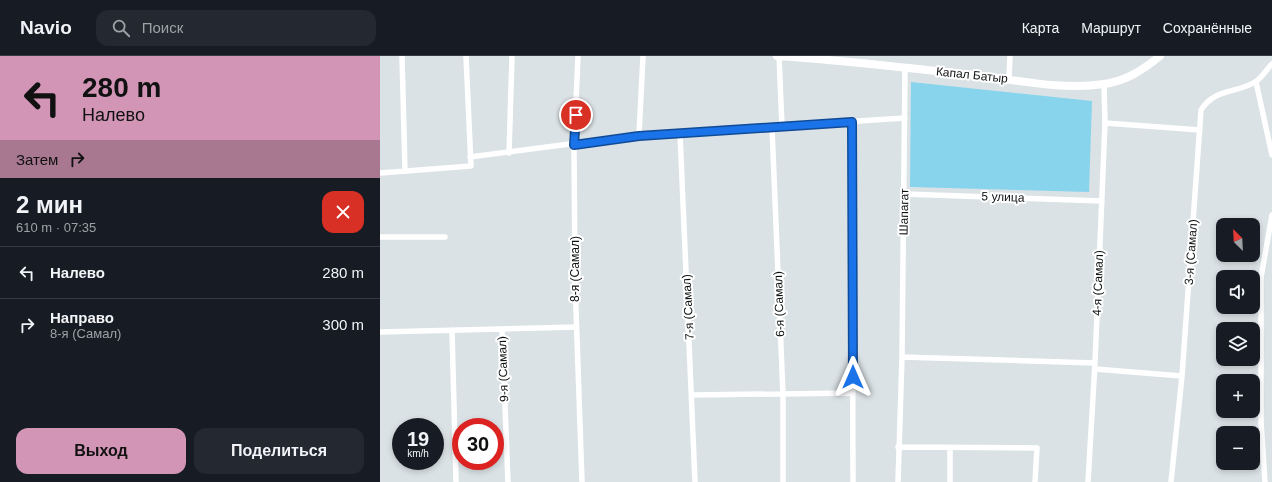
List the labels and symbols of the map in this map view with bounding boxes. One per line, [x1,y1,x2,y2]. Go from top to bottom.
street label: Капал Батыр [935,64,1009,86]
pin [559,98,593,132]
street label: Шапагат [897,188,911,236]
street label: 5 улица [981,189,1025,205]
north arrow [1216,218,1260,262]
street label: 3-я (Самал) [1182,219,1200,285]
street label: 8-я (Самал) [568,236,582,302]
street label: 4-я (Самал) [1090,250,1106,316]
street label: 6-я (Самал) [771,271,787,337]
street label: 7-я (Самал) [679,274,697,340]
street label: 9-я (Самал) [495,336,511,402]
position arrow [832,356,874,398]
speed limit sign: 30 [452,418,504,470]

